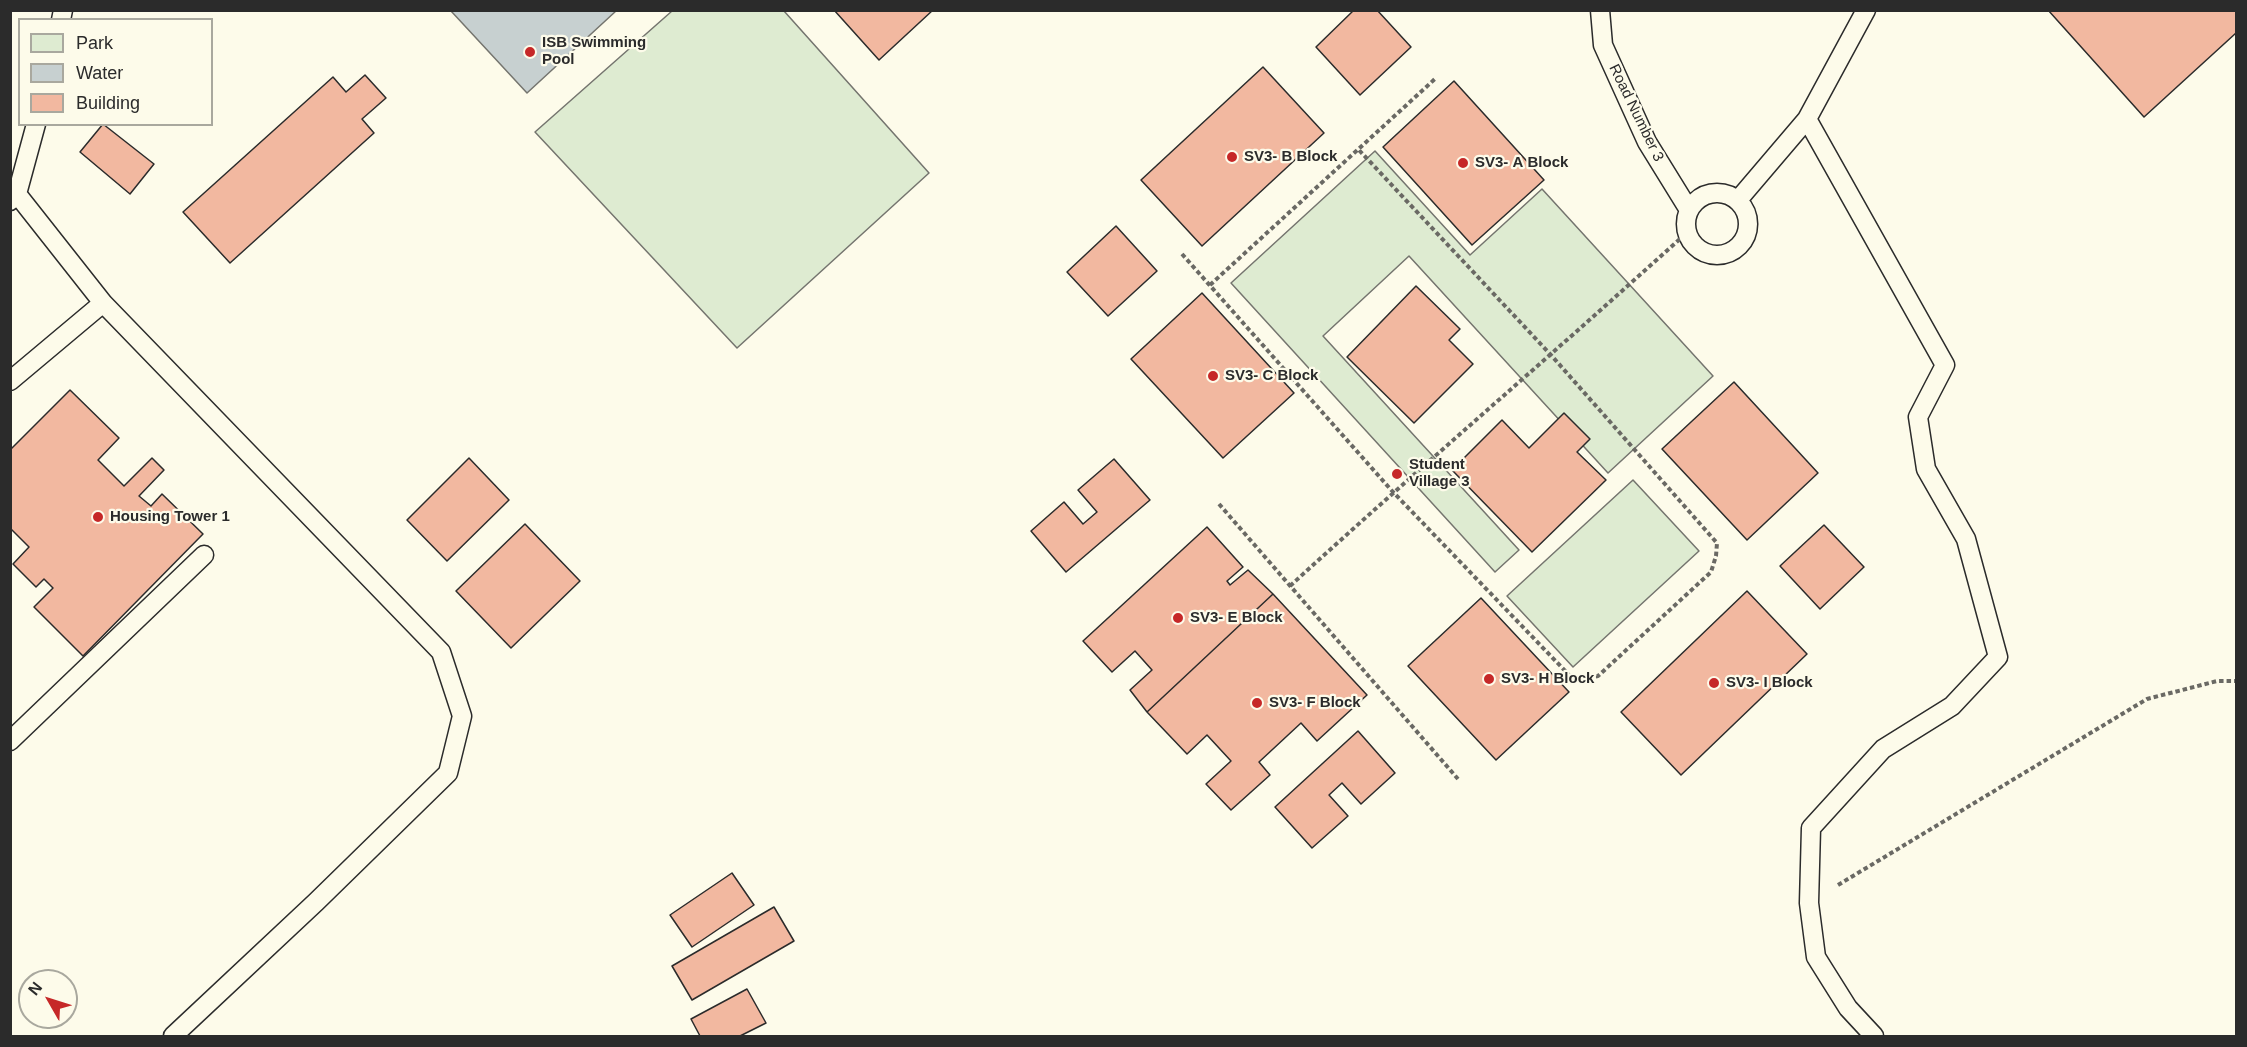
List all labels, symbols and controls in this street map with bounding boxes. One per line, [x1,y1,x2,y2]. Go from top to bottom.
legend [18,18,213,126]
text: Park [76,33,113,53]
place label: ISB Swimming Pool [542,34,646,69]
marker: ISB Swimming Pool [523,45,537,59]
street label: Road Number 3 [1605,61,1667,165]
text: Water [76,63,123,83]
text: Building [76,93,140,113]
place label: SV3- B Block [1244,148,1337,166]
marker: SV3- B Block [1225,150,1239,164]
place label: SV3- A Block [1475,154,1568,172]
marker: SV3- A Block [1456,156,1470,170]
place label: SV3- C Block [1225,367,1318,385]
marker: SV3- C Block [1206,369,1220,383]
place label: Student Village 3 [1409,456,1470,491]
marker: Student Village 3 [1390,467,1404,481]
place label: Housing Tower 1 [110,508,230,526]
marker: Housing Tower 1 [91,510,105,524]
place label: SV3- E Block [1190,609,1283,627]
marker: SV3- E Block [1171,611,1185,625]
place label: SV3- H Block [1501,670,1594,688]
marker: SV3- H Block [1482,672,1496,686]
place label: SV3- I Block [1726,674,1813,692]
marker: SV3- I Block [1707,676,1721,690]
place label: SV3- F Block [1269,694,1361,712]
marker: SV3- F Block [1250,696,1264,710]
north arrow [18,969,78,1029]
text: N [25,979,45,998]

